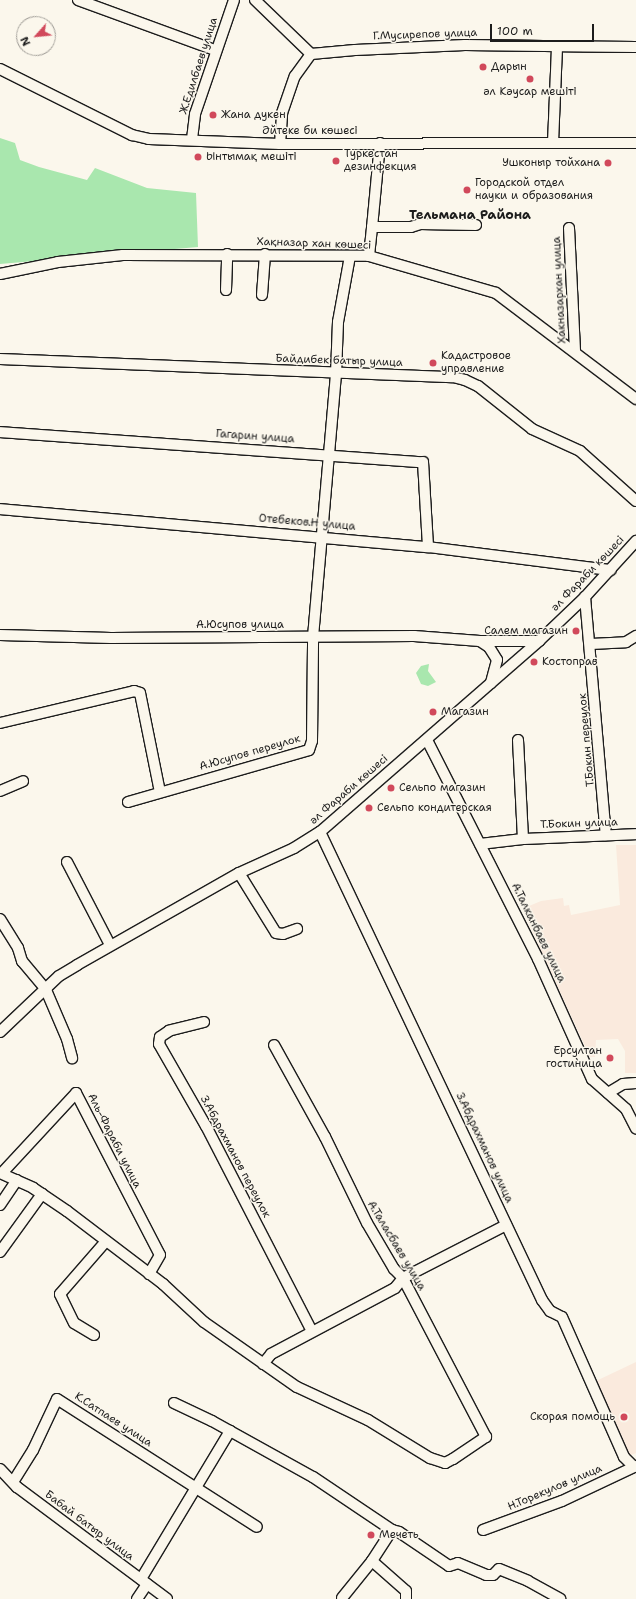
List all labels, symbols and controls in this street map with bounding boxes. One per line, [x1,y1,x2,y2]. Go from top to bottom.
north arrow [16,16,56,56]
street label: Ж.Едилбаев улица [177,16,221,116]
scale bar [492,16,596,42]
text: 100 m [497,23,533,39]
street label: Г.Мусирепов улица [373,27,477,43]
text: N [17,34,34,49]
place label: Дарын [491,60,527,74]
marker: Дарын [478,62,488,72]
marker: әл Кәусар мешіті [525,74,535,84]
place label: әл Кәусар мешіті [483,85,577,99]
place label: Жана дукен [221,108,286,122]
marker: Жана дукен [208,110,218,120]
street label: Әйтеке би көшесі [262,124,358,138]
place label: Туркестан дезинфекция [344,148,417,174]
place label: Ынтымақ мешіті [206,150,297,164]
marker: Ынтымақ мешіті [193,152,203,162]
marker: Туркестан дезинфекция [331,156,341,166]
place label: Ушконыр тойхана [502,156,600,170]
marker: Ушконыр тойхана [603,158,613,168]
place label: Городской отдел науки и образования [475,177,593,203]
marker: Городской отдел науки и образования [462,185,472,195]
district label: Тельмана Района [409,207,531,223]
street label: Хақназар хан көшесі [256,235,372,253]
street label: Хакназархан улица [551,236,569,344]
place label: Кадастровое управление [441,350,511,376]
street label: Байдибек батыр улица [275,352,403,370]
marker: Кадастровое управление [428,358,438,368]
street label: Гагарин улица [215,428,295,446]
street label: Отебеков.Н улица [258,512,356,534]
street label: әл Фараби көшесі [549,534,627,614]
street label: А.Юсупов улица [196,618,284,632]
place label: Салем магазин [484,624,568,638]
marker: Салем магазин [571,626,581,636]
place label: Костоправ [542,655,598,669]
marker: Костоправ [529,657,539,667]
street label: Т.Бокин переулок [576,693,598,787]
place label: Магазин [441,705,489,719]
marker: Магазин [428,707,438,717]
street label: А.Юсупов переулок [198,732,302,774]
street label: әл Фараби көшесі [307,752,391,828]
place label: Сельпо магазин [399,781,486,795]
marker: Сельпо магазин [386,783,396,793]
place label: Сельпо кондитерская [377,801,492,815]
marker: Сельпо кондитерская [364,803,374,813]
street label: Т.Бокин улица [540,816,618,832]
street label: А.Талканбаев улица [508,881,568,985]
place label: Ерсултан гостиница [546,1045,602,1071]
marker: Ерсултан гостиница [605,1053,615,1063]
street label: Аль-Фараби улица [84,1091,144,1191]
street label: З.Абдрахманов улица [453,1091,515,1205]
street label: З.Абдрахманов переулок [197,1094,273,1220]
street label: А.Таласбаев улица [364,1199,428,1293]
street label: К.Сатпаев улица [72,1390,154,1450]
place label: Скорая помощь [530,1410,615,1424]
marker: Скорая помощь [618,1411,630,1423]
street label: Н.Торекулов улица [506,1462,604,1514]
street label: Бабай батыр улица [42,1488,136,1564]
place label: Мечеть [379,1528,419,1542]
marker: Мечеть [366,1530,376,1540]

